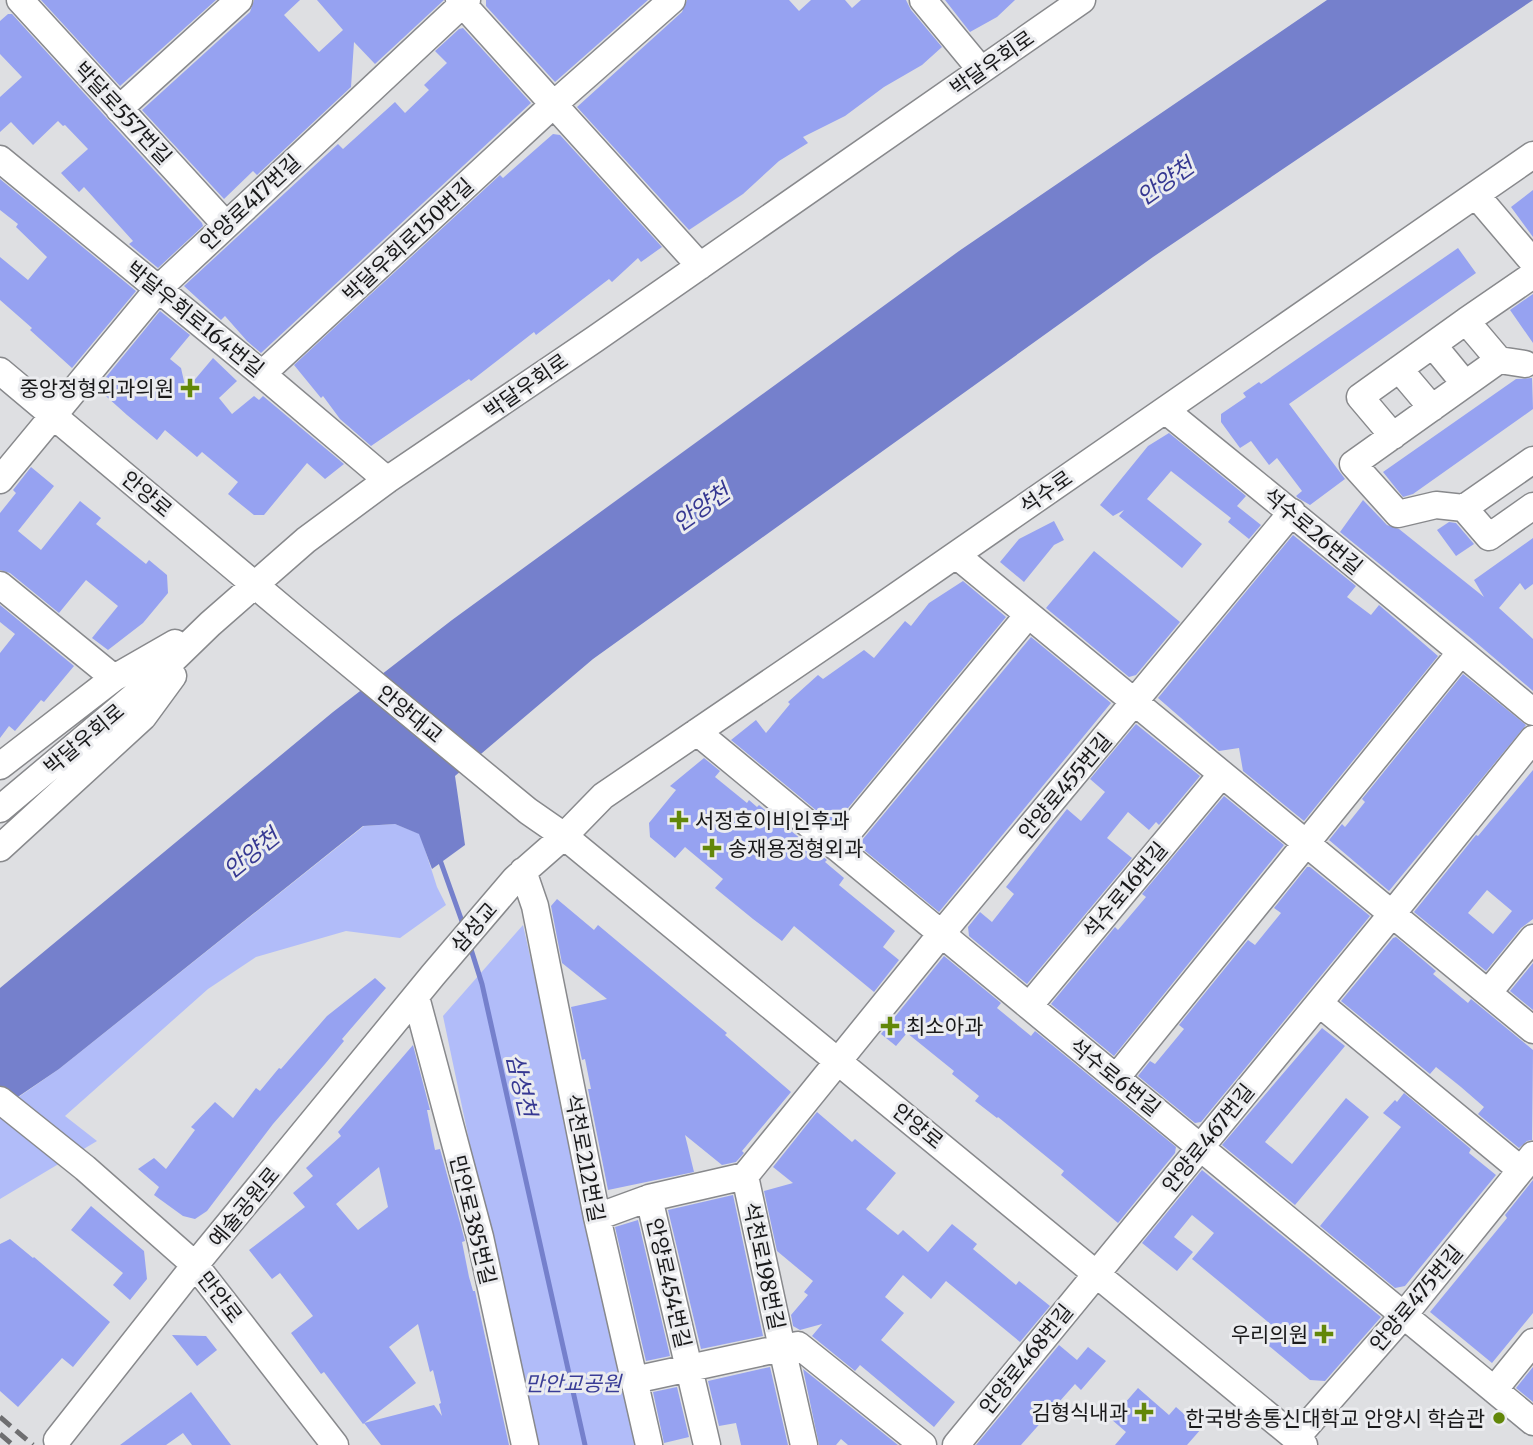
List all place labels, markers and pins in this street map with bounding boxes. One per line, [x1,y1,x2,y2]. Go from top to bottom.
place label: 중앙정형외과의원 [19,375,174,402]
marker: 중앙정형외과의원 [180,378,200,398]
place label: 서정호이비인후과 [695,807,850,834]
marker: 서정호이비인후과 [669,810,689,830]
place label: 송재용정형외과 [728,835,863,862]
marker: 송재용정형외과 [702,838,722,858]
place label: 최소아과 [906,1013,983,1040]
marker: 최소아과 [880,1016,900,1036]
place label: 우리의원 [1231,1321,1308,1348]
marker: 우리의원 [1314,1324,1334,1344]
place label: 김형식내과 [1031,1399,1128,1426]
marker: 김형식내과 [1134,1402,1154,1422]
place label: 한국방송통신대학교 안양시 학습관 [1185,1405,1485,1432]
marker: 한국방송통신대학교 안양시 학습관 [1491,1410,1507,1426]

